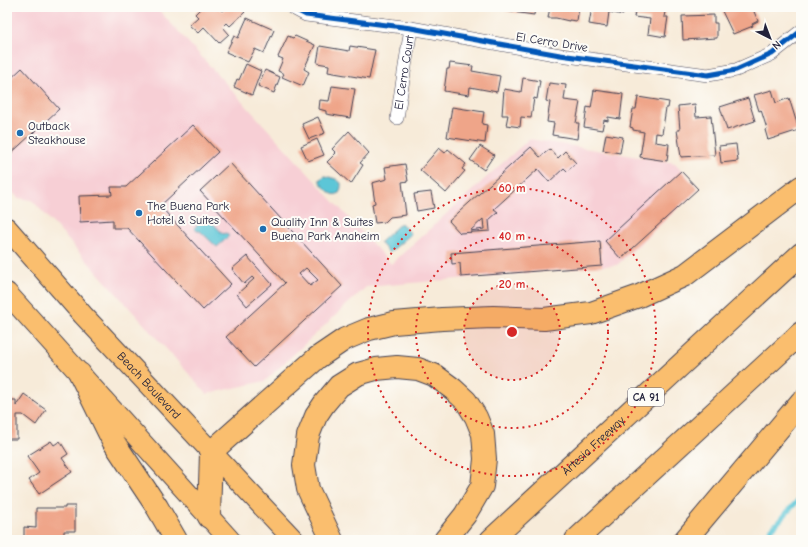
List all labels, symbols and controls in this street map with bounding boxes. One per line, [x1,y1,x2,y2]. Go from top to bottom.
north arrow [750,18,790,58]
street label: El Cerro Drive [515,29,589,55]
street label: El Cerro Court [391,34,417,111]
text: N [769,38,783,52]
place label: Outback Steakhouse [28,119,86,147]
marker: Outback Steakhouse [15,128,25,138]
text: 60 m [499,181,525,195]
place label: The Buena Park Hotel & Suites [147,199,229,227]
marker: The Buena Park Hotel & Suites [134,208,144,218]
place label: Quality Inn & Suites Buena Park Anaheim [271,215,379,243]
marker: Quality Inn & Suites Buena Park Anaheim [258,224,268,234]
text: 40 m [499,229,525,243]
text: 20 m [499,277,525,291]
centre of rings [505,325,519,339]
street label: Beach Boulevard [114,349,184,422]
road number: CA 91 [628,388,664,406]
street label: Artesia Freeway [559,413,628,478]

